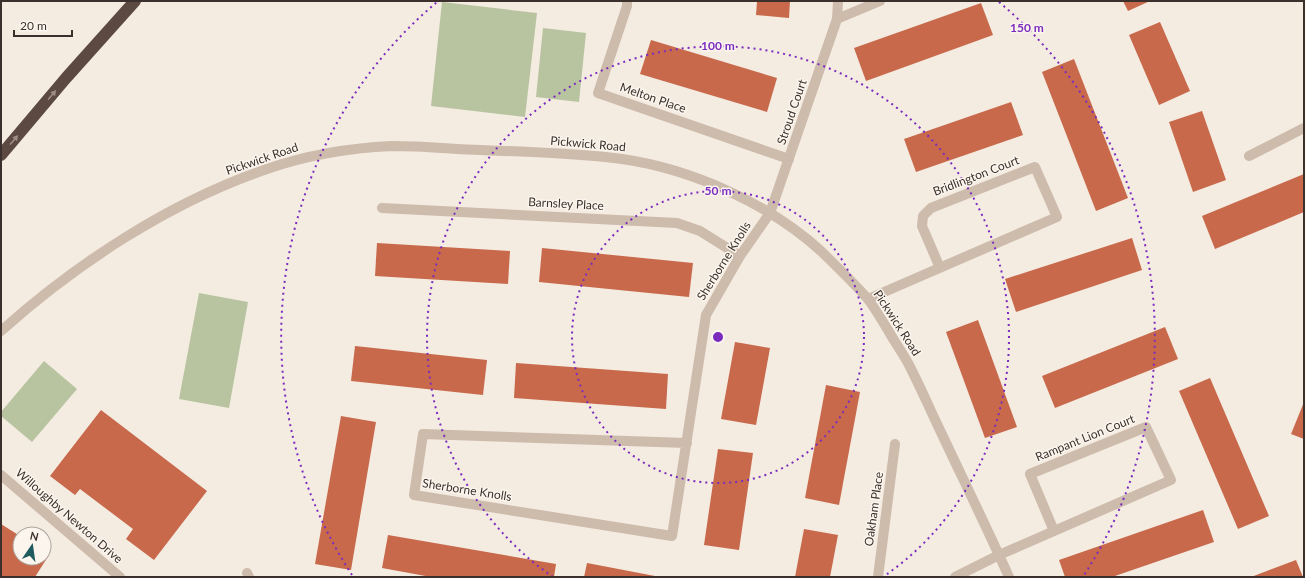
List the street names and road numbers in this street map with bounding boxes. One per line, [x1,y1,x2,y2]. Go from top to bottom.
street label: Stroud Court [773,77,810,146]
street label: Melton Place [618,79,688,116]
street label: Pickwick Road [550,133,626,154]
street label: Pickwick Road [224,139,300,178]
street label: Bridlington Court [931,152,1022,199]
street label: Barnsley Place [528,194,604,213]
street label: Sherborne Knolls [693,219,754,303]
street label: Pickwick Road [871,287,924,359]
street label: Rampant Lion Court [1033,411,1137,464]
street label: Willoughby Newton Drive [12,466,126,566]
street label: Oakham Place [861,471,886,547]
street label: Sherborne Knolls [421,475,513,504]

